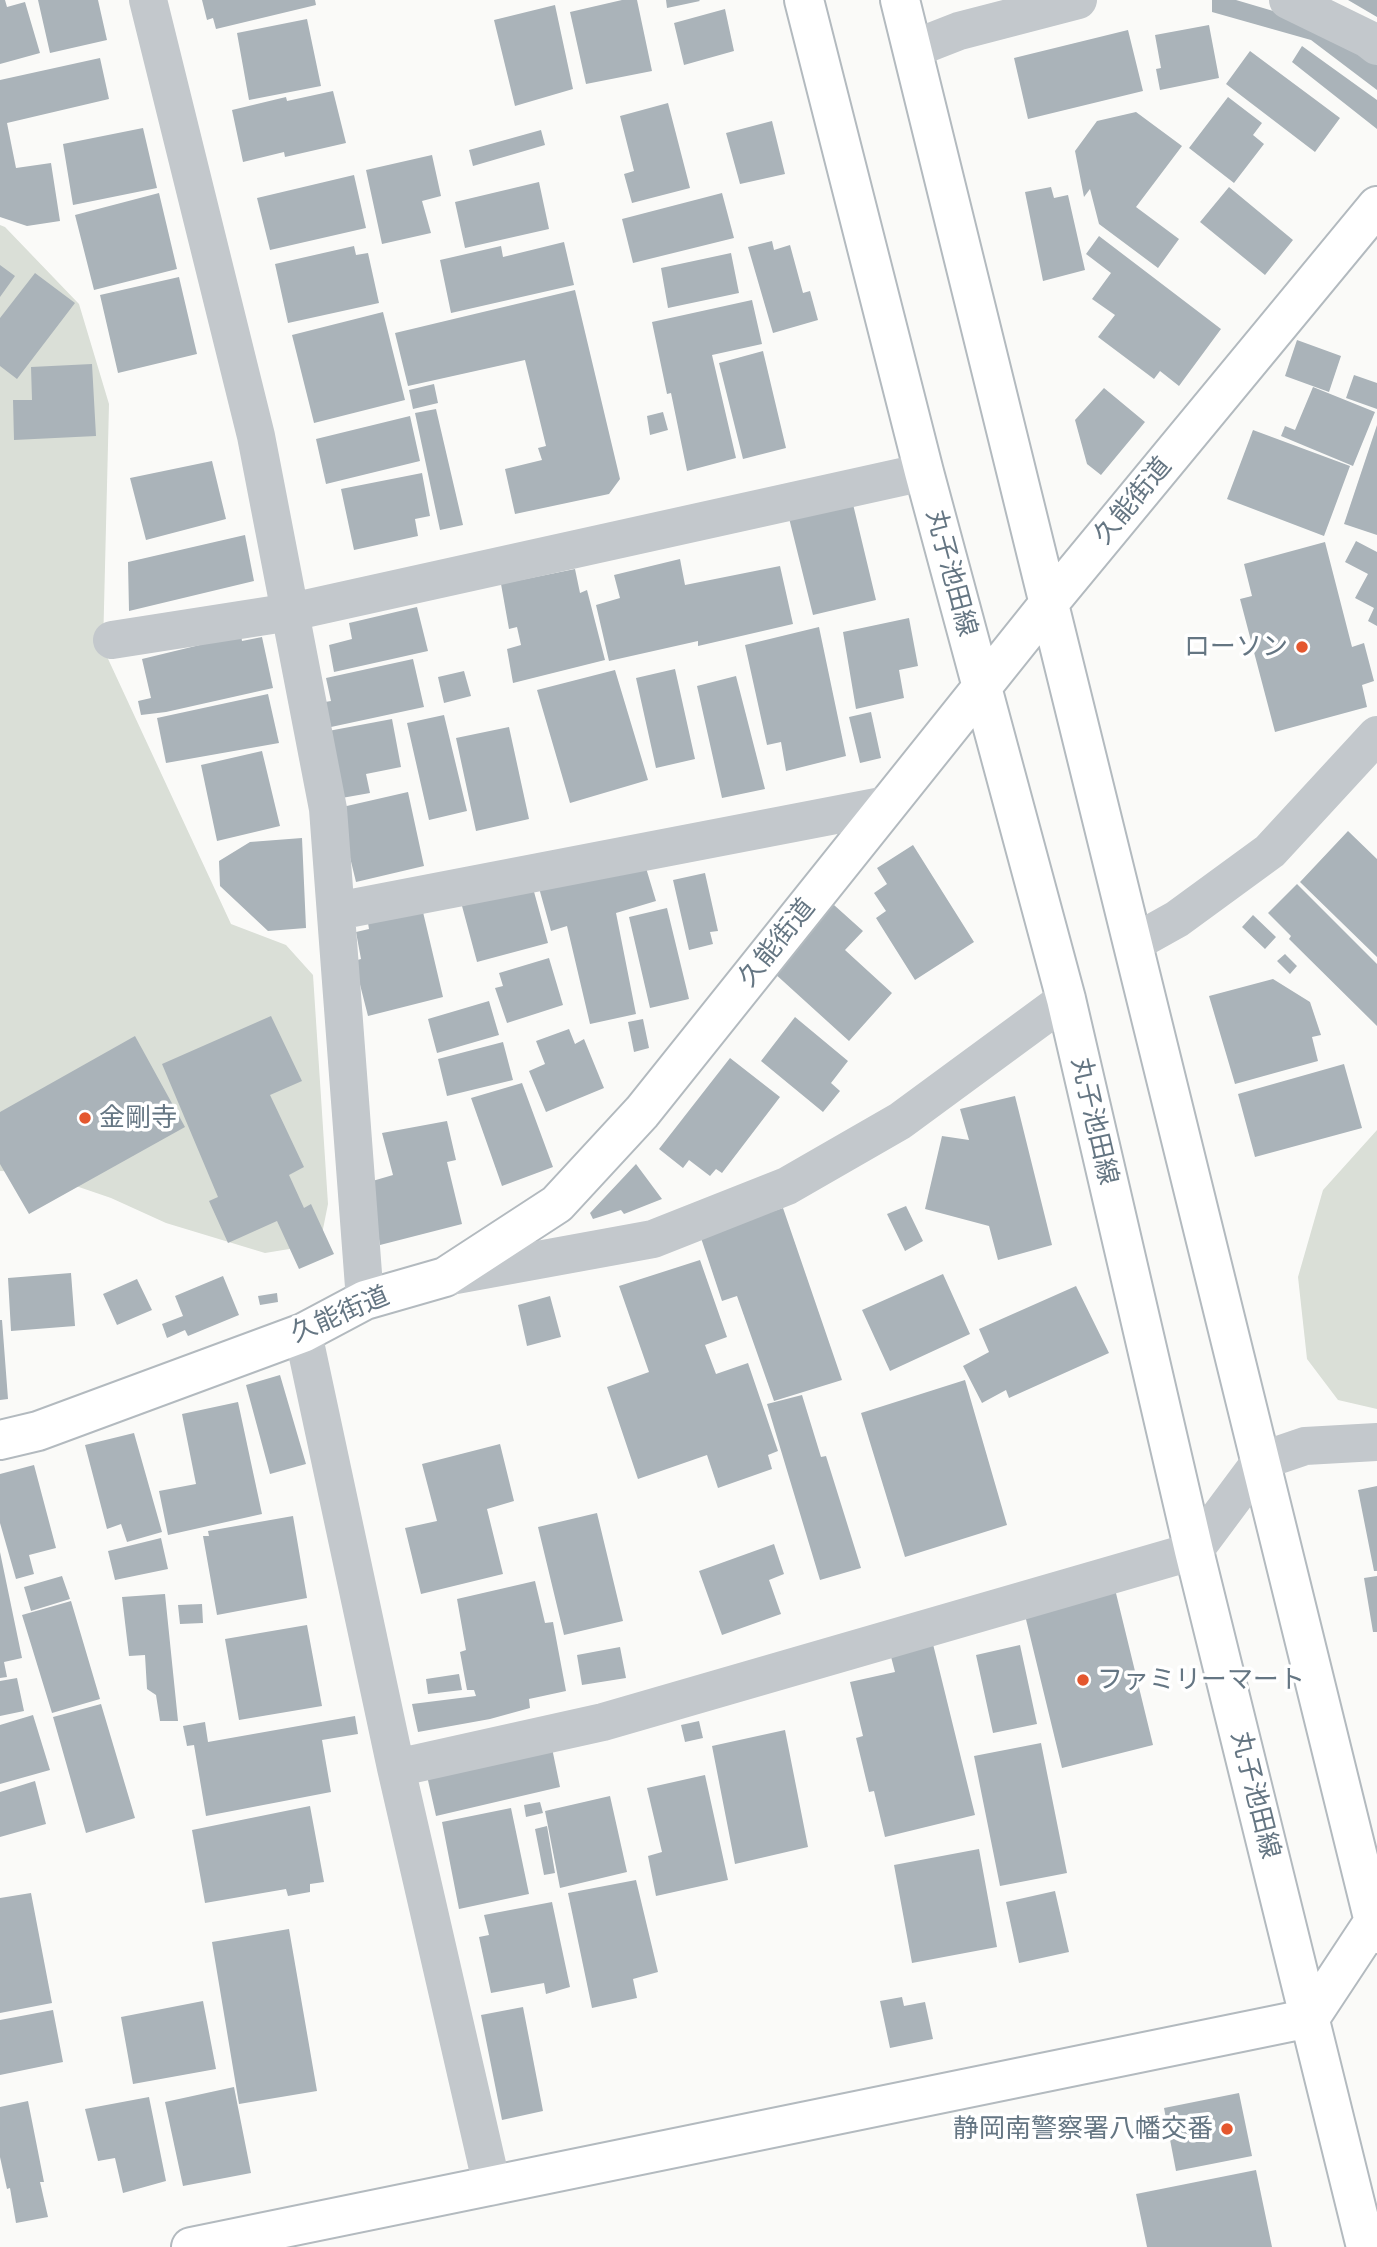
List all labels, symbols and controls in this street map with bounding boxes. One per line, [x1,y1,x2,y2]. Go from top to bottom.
street label: 久能街道 [1088,451,1178,551]
street label: 丸子池田線 [919,506,983,640]
place label: ローソン [1184,631,1288,663]
marker: ローソン [1294,639,1310,655]
street label: 久能街道 [732,893,822,993]
street label: 丸子池田線 [1064,1054,1124,1188]
place label: 金剛寺 [99,1102,177,1134]
marker: 金剛寺 [77,1110,93,1126]
street label: 久能街道 [286,1280,394,1350]
place label: ファミリーマート [1097,1664,1305,1696]
marker: ファミリーマート [1075,1672,1091,1688]
street label: 丸子池田線 [1224,1728,1286,1862]
place label: 静岡南警察署八幡交番 [953,2113,1213,2145]
marker: 静岡南警察署八幡交番 [1219,2121,1235,2137]

